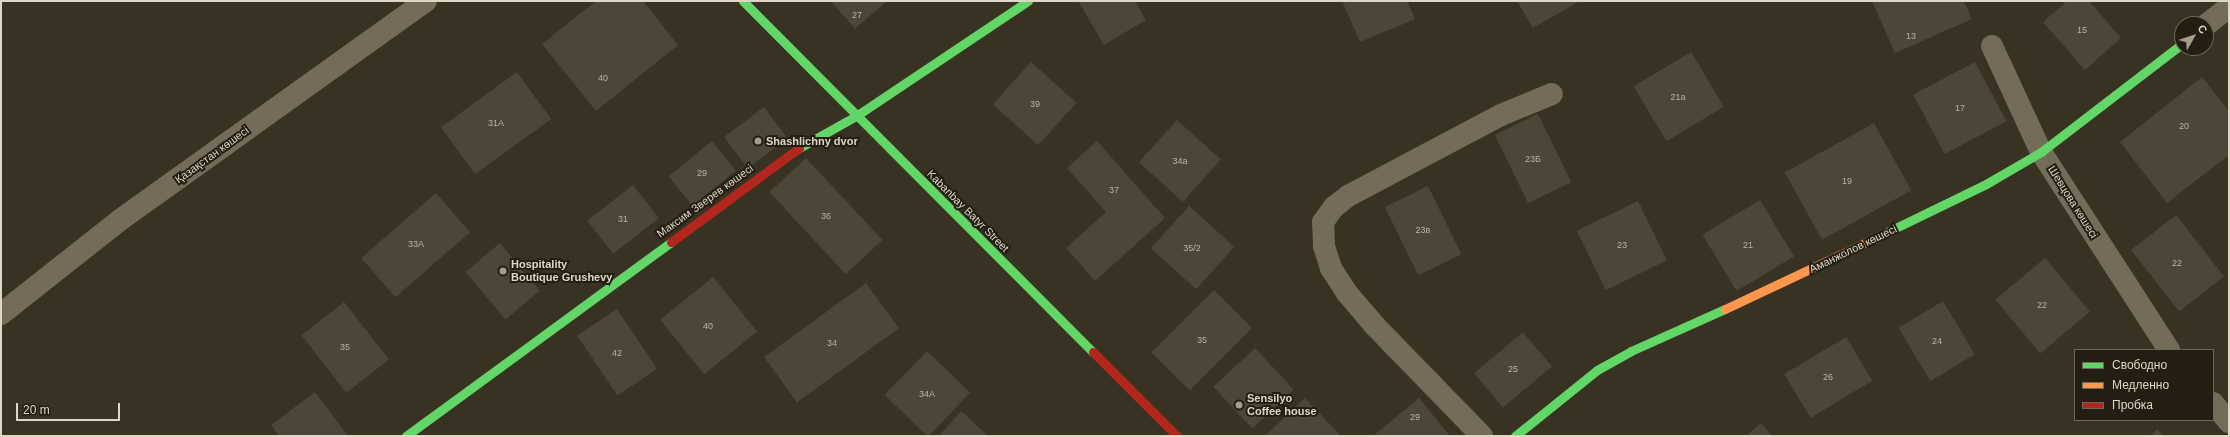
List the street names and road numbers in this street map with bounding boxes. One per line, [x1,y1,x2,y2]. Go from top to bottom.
street label: Қазақстан көшесі [173,124,251,186]
street label: Максим Зверев көшесі [654,162,756,240]
street label: Шевцова көшесі [2045,163,2101,241]
street label: Kabanbay Batyr Street [924,167,1012,255]
street label: Аманжолов көшесі [1807,222,1899,276]

